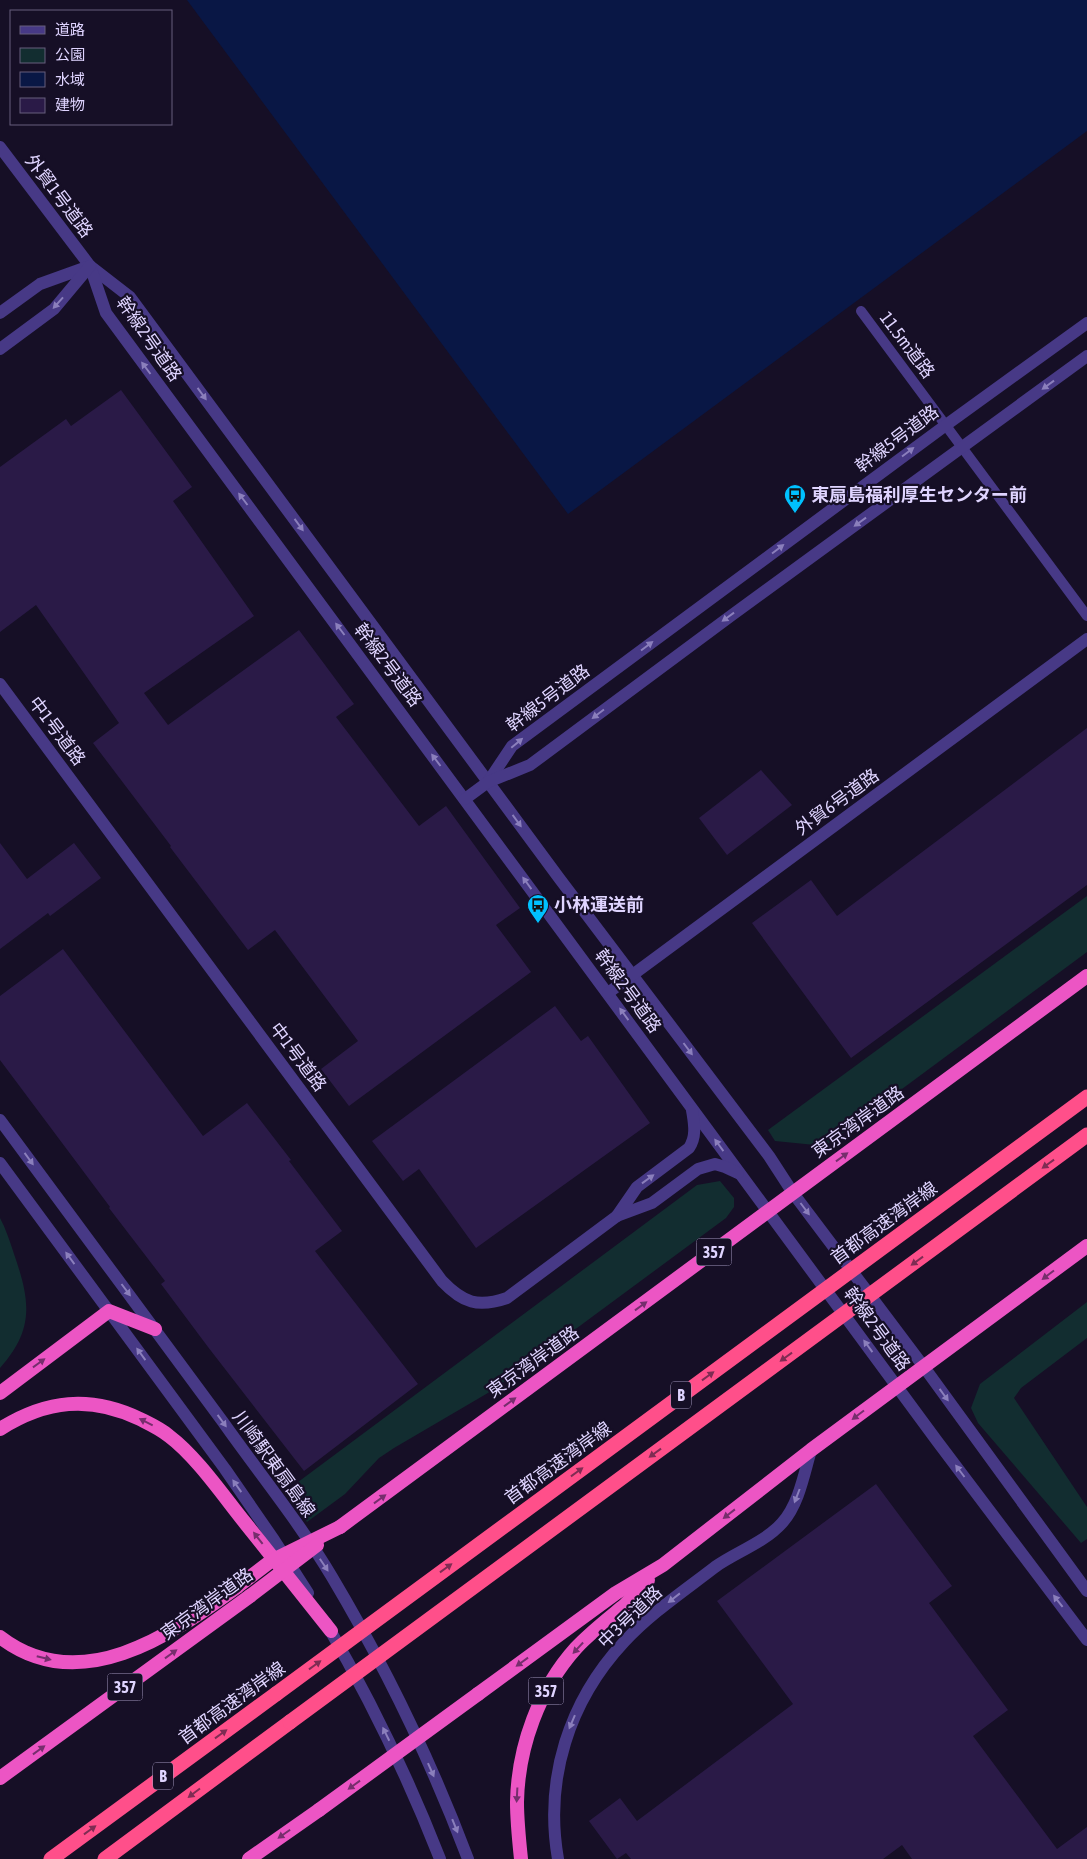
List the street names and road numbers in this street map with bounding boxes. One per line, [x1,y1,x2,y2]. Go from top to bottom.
street label: 外貿1号道路 [21,150,97,241]
street label: 幹線2号道路 [113,292,186,385]
street label: 11.5m道路 [876,307,939,382]
street label: 幹線5号道路 [851,401,942,477]
street label: 幹線2号道路 [350,619,426,710]
street label: 幹線5号道路 [502,660,593,736]
street label: 中1号道路 [25,692,90,769]
street label: 外貿6号道路 [791,764,883,839]
street label: 幹線2号道路 [591,945,666,1037]
street label: 中1号道路 [266,1018,331,1095]
street label: 東京湾岸道路 [808,1081,908,1162]
street label: 首都高速湾岸線 [827,1177,941,1268]
road number: 357 [696,1238,732,1266]
street label: 幹線2号道路 [840,1283,915,1375]
street label: 東京湾岸道路 [483,1321,583,1402]
road number: B [671,1382,691,1408]
street label: 川崎駅東扇島線 [229,1407,320,1521]
street label: 首都高速湾岸線 [501,1417,615,1508]
street label: 東京湾岸道路 [157,1563,257,1644]
street label: 中3号道路 [593,1581,666,1652]
street label: 首都高速湾岸線 [175,1657,289,1748]
road number: 357 [108,1674,142,1700]
road number: 357 [528,1678,564,1704]
road number: B [153,1762,173,1790]

